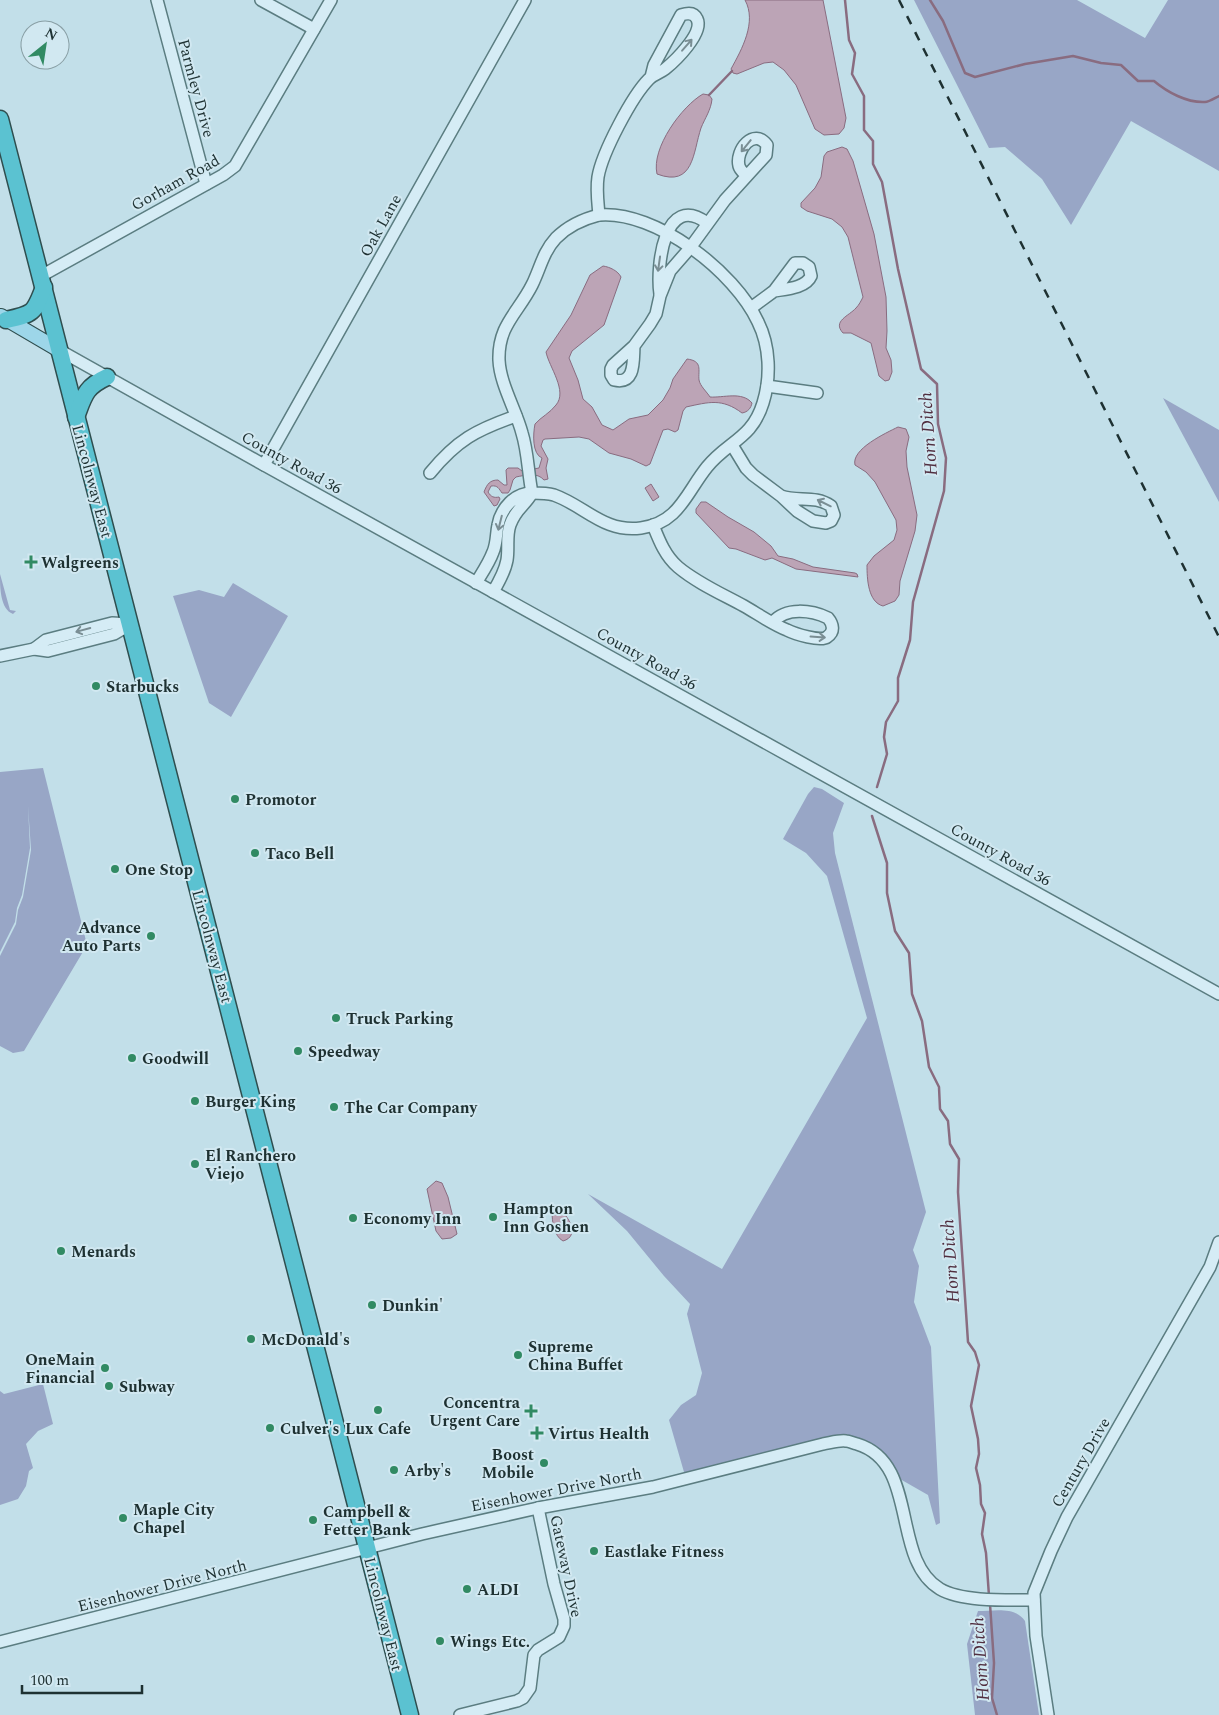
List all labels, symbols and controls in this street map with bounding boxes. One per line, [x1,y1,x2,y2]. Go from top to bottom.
north arrow [20,20,70,70]
text: N [41,22,61,46]
street label: Parmley Drive [171,36,221,140]
one-way arrow [681,39,693,52]
one-way arrow [741,139,752,152]
street label: Gorham Road [127,149,224,217]
street label: Oak Lane [354,190,408,261]
one-way arrow [654,256,664,272]
water label: Horn Ditch [912,391,945,477]
street label: Lincolnway East [65,422,119,541]
street label: County Road 36 [237,425,346,501]
one-way arrow [817,498,832,507]
one-way arrow [494,515,504,531]
place label: Walgreens [41,551,119,575]
marker: Walgreens [25,556,37,568]
street label: County Road 36 [592,621,701,697]
one-way arrow [75,626,91,636]
one-way arrow [809,633,825,642]
place label: Starbucks [106,675,179,699]
marker: Starbucks [90,680,102,692]
place label: Promotor [245,788,316,812]
marker: Promotor [229,793,241,805]
street label: County Road 36 [946,817,1055,893]
place label: Taco Bell [265,842,334,866]
marker: Taco Bell [249,847,261,859]
place label: One Stop [125,858,193,882]
marker: One Stop [109,863,121,875]
street label: Lincolnway East [185,887,239,1006]
place label: Advance Auto Parts [62,916,141,958]
marker: Advance Auto Parts [145,930,157,942]
place label: Truck Parking [346,1007,454,1031]
marker: Truck Parking [330,1012,342,1024]
place label: Speedway [308,1040,381,1064]
marker: Speedway [292,1045,304,1057]
place label: Goodwill [142,1047,209,1071]
marker: Goodwill [126,1052,138,1064]
place label: Burger King [205,1090,296,1114]
marker: Burger King [189,1095,201,1107]
place label: The Car Company [344,1096,479,1120]
marker: The Car Company [328,1101,340,1113]
place label: El Ranchero Viejo [205,1144,296,1186]
marker: El Ranchero Viejo [189,1158,201,1170]
place label: Hampton Inn Goshen [503,1197,589,1239]
place label: Economy Inn [363,1207,461,1231]
marker: Hampton Inn Goshen [487,1211,499,1223]
marker: Economy Inn [347,1212,359,1224]
water label: Horn Ditch [934,1218,967,1304]
place label: Menards [71,1240,136,1264]
marker: Menards [55,1245,67,1257]
place label: Dunkin' [382,1294,443,1318]
marker: Dunkin' [366,1299,378,1311]
place label: McDonald's [261,1328,350,1352]
marker: McDonald's [245,1333,257,1345]
place label: Supreme China Buffet [528,1335,623,1377]
place label: OneMain Financial [25,1348,95,1390]
marker: Supreme China Buffet [512,1349,524,1361]
marker: OneMain Financial [99,1362,111,1374]
place label: Subway [119,1375,176,1399]
marker: Subway [103,1380,115,1392]
place label: Concentra Urgent Care [429,1391,521,1433]
marker: Lux Cafe [372,1404,384,1416]
marker: Concentra Urgent Care [524,1404,538,1418]
street label: Century Drive [1045,1413,1116,1512]
place label: Culver's [280,1417,339,1441]
place label: Lux Cafe [345,1417,411,1441]
marker: Culver's [264,1422,276,1434]
place label: Virtus Health [548,1422,650,1446]
marker: Virtus Health [530,1426,544,1440]
place label: Boost Mobile [482,1443,534,1485]
marker: Boost Mobile [538,1457,550,1469]
place label: Arby's [404,1459,451,1483]
street label: Eisenhower Drive North [469,1462,644,1518]
marker: Arby's [388,1464,400,1476]
place label: Maple City Chapel [133,1498,216,1540]
place label: Campbell & Fetter Bank [323,1500,411,1542]
marker: Maple City Chapel [117,1512,129,1524]
street label: Gateway Drive [543,1513,589,1620]
marker: Campbell & Fetter Bank [307,1514,319,1526]
place label: Eastlake Fitness [604,1540,724,1564]
marker: Eastlake Fitness [588,1545,600,1557]
street label: Eisenhower Drive North [75,1553,249,1619]
street label: Lincolnway East [357,1555,409,1674]
place label: ALDI [477,1578,519,1602]
marker: ALDI [461,1583,473,1595]
water label: Horn Ditch [964,1616,997,1702]
place label: Wings Etc. [450,1630,530,1654]
marker: Wings Etc. [434,1635,446,1647]
scale bar [22,1662,142,1694]
text: 100 m [30,1669,69,1692]

